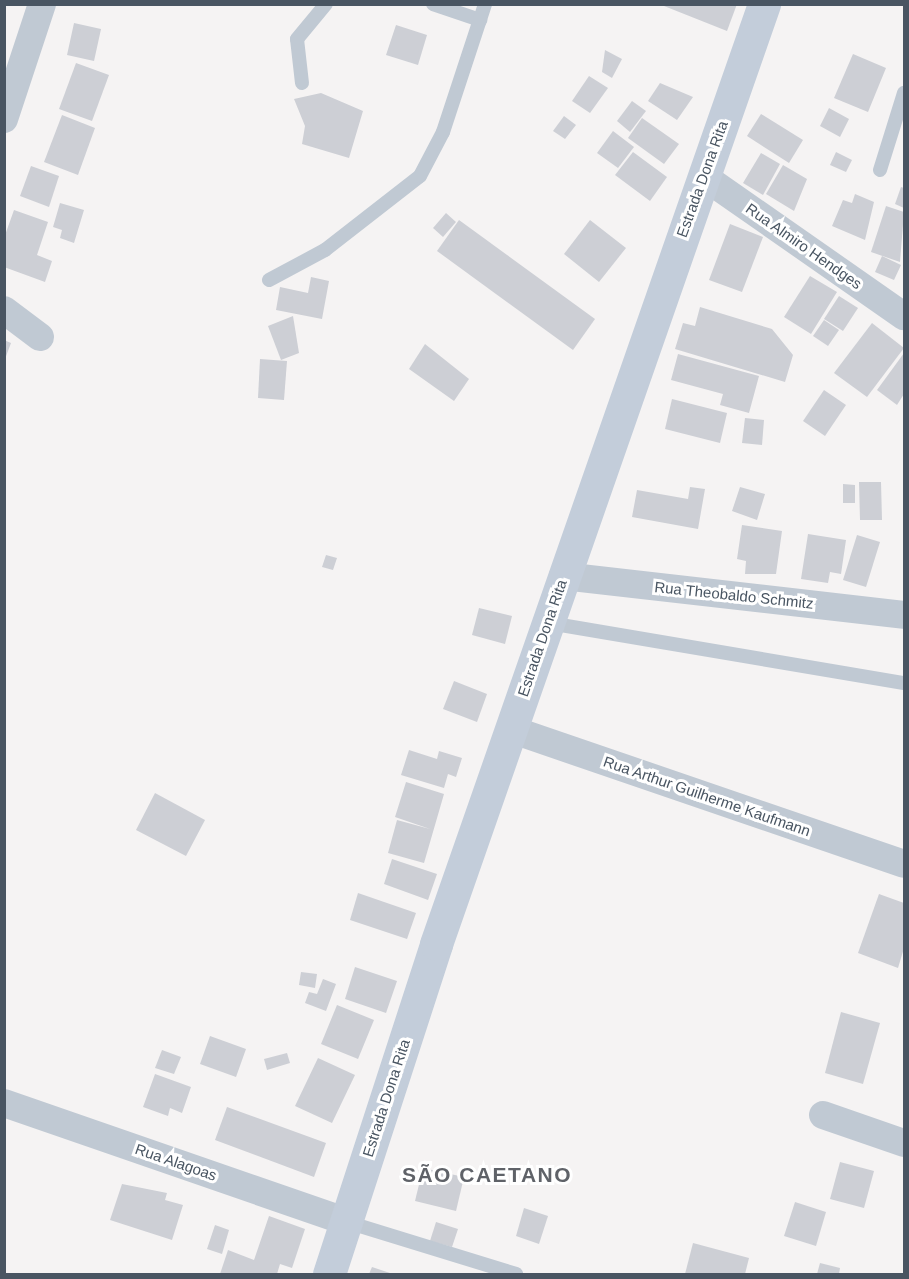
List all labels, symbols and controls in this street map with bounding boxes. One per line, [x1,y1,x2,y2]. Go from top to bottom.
street label: Estrada Dona Rita [673,118,731,240]
street label: Rua Almiro Hendges [742,199,866,293]
street label: Estrada Dona Rita [514,577,570,699]
street label: Rua Theobaldo Schmitz [653,578,815,612]
street label: Rua Arthur Guilherme Kaufmann [601,752,813,840]
street label: Estrada Dona Rita [359,1037,413,1159]
street label: Rua Alagoas [132,1140,220,1184]
district label: SÃO CAETANO [402,1162,572,1188]

